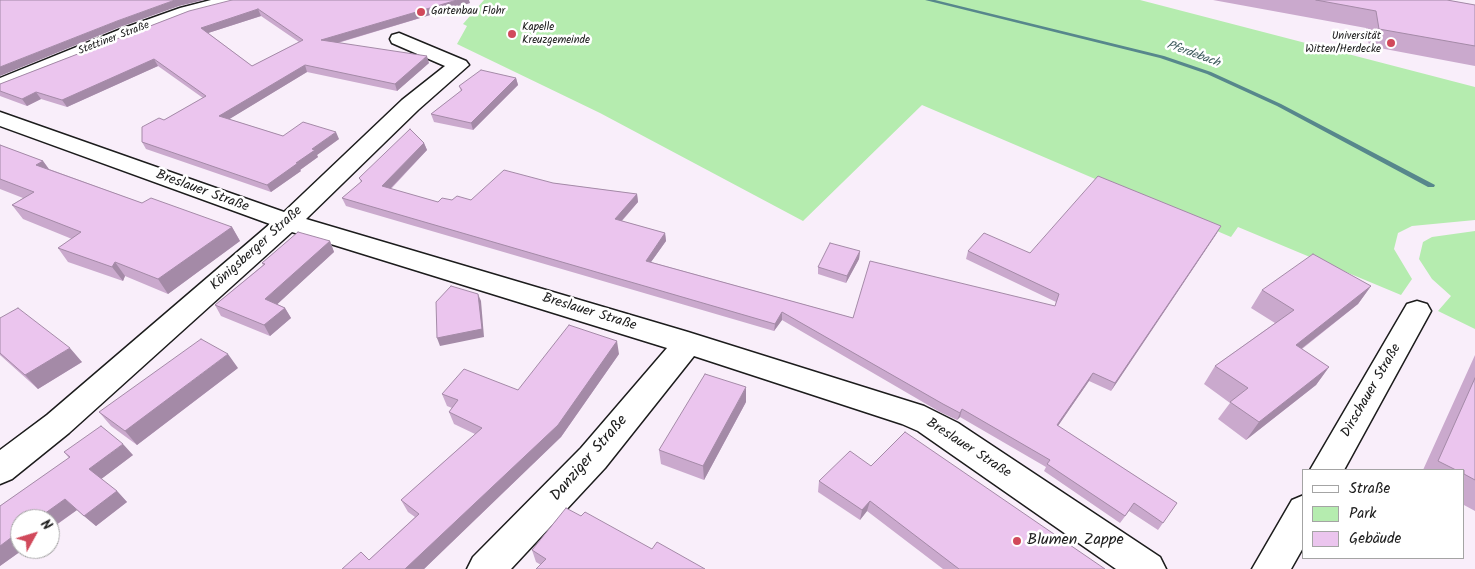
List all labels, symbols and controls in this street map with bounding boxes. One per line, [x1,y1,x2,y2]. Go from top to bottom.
place label: Gartenbau Flohr [431,5,505,19]
marker: Gartenbau Flohr [415,6,427,18]
street label: Stettiner Straße [76,19,152,59]
place label: Kapelle Kreuzgemeinde [522,21,590,47]
marker: Kapelle Kreuzgemeinde [506,28,518,40]
place label: Universität Witten/Herdecke [1305,30,1381,56]
marker: Universität Witten/Herdecke [1385,37,1397,49]
water label: Pferdebach [1164,39,1222,71]
street label: Breslauer Straße [153,167,251,217]
street label: Königsberger Straße [208,203,306,295]
street label: Breslauer Straße [540,291,638,335]
street label: Dirschauer Straße [1338,341,1406,441]
street label: Danziger Straße [547,412,633,506]
street label: Breslauer Straße [922,415,1014,483]
legend [1302,469,1465,559]
text: Straße [1349,477,1390,501]
text: Park [1349,502,1376,526]
north arrow [10,509,60,559]
text: N [35,515,57,536]
text: Gebäude [1349,527,1401,551]
place label: Blumen Zappe [1027,531,1124,551]
marker: Blumen Zappe [1011,535,1023,547]

